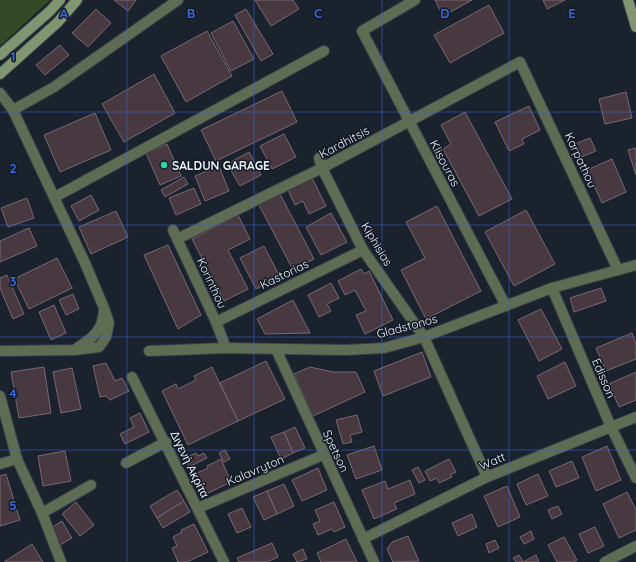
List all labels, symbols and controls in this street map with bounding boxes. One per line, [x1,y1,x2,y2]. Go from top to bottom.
text: A [60,5,69,21]
text: B [187,5,195,21]
text: C [314,5,322,21]
text: D [440,5,450,21]
text: E [568,5,576,21]
text: 1 [10,48,16,64]
street label: Kardhitsis [316,122,372,161]
street label: Karpathou [562,130,600,190]
street label: Klisouras [427,137,464,189]
place label: SALDUN GARAGE [172,158,270,173]
text: 2 [9,160,17,176]
marker: SALDUN GARAGE [159,160,169,170]
street label: Kiphisias [358,219,396,269]
street label: Korinthou [194,255,230,311]
street label: Kastorias [257,256,311,292]
text: 3 [10,273,17,289]
street label: Gladstonos [375,311,439,341]
street label: Edisson [589,356,619,400]
text: 4 [9,385,17,401]
street label: Spetson [320,427,352,475]
street label: Διγενή Ακρίτα [167,428,213,500]
street label: Watt [477,449,507,473]
street label: Kalavryton [224,451,286,489]
text: 5 [9,497,17,513]

